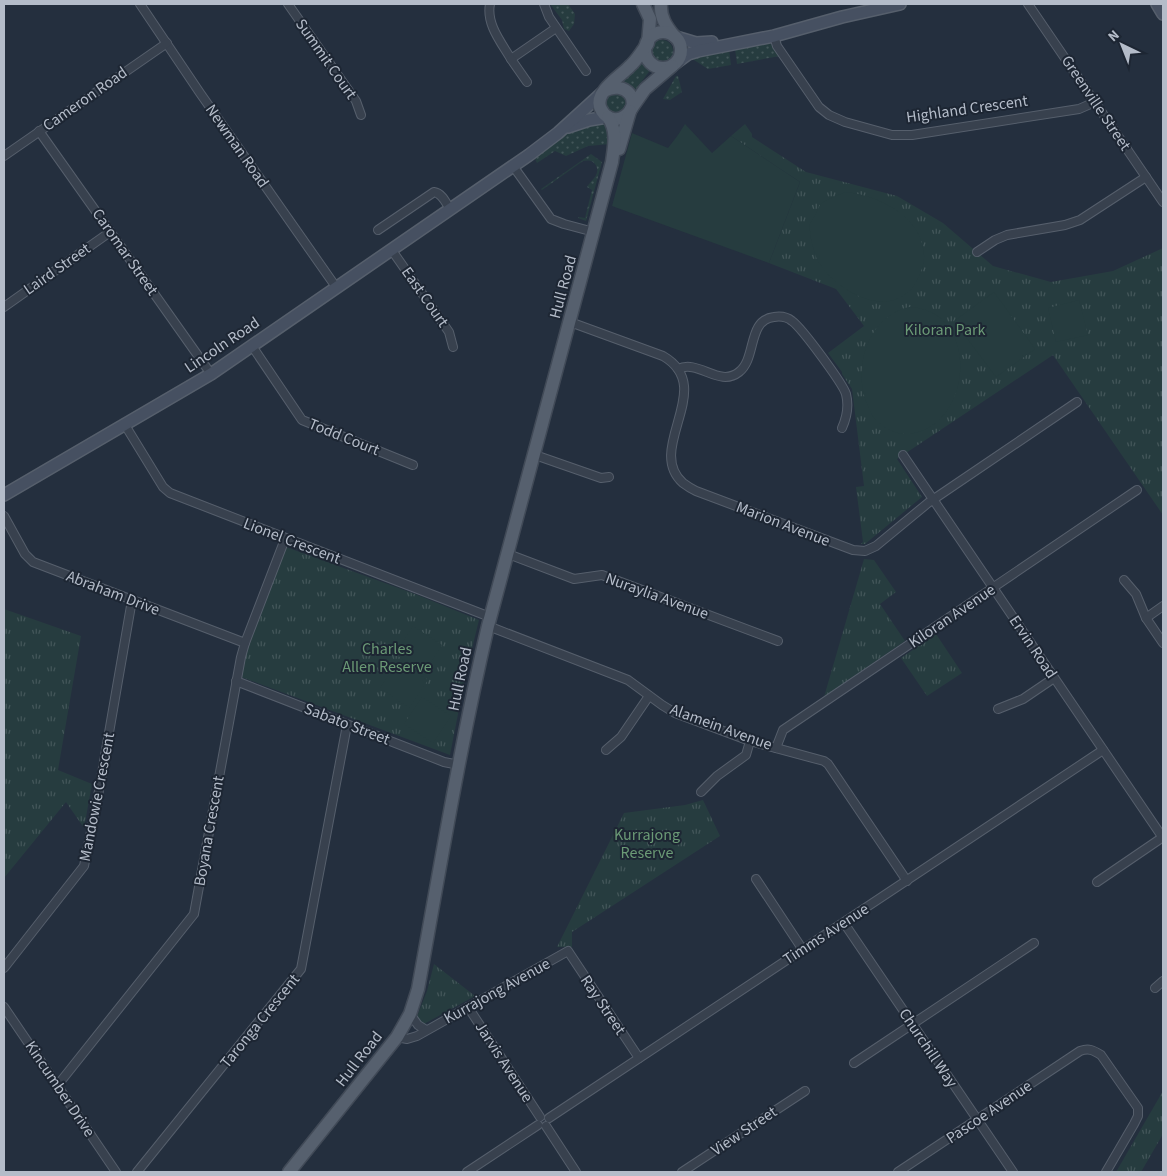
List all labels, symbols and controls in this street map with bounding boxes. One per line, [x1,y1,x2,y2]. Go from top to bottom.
street label: Summit Court [290,14,362,104]
north arrow [1097,20,1147,70]
text: N [1104,26,1124,47]
street label: Greenville Street [1056,51,1136,156]
street label: Cameron Road [38,62,132,136]
street label: Highland Crescent [905,90,1030,128]
street label: Newman Road [200,100,274,192]
street label: Caromar Street [87,204,163,300]
street label: Laird Street [19,237,95,300]
street label: Hull Road [544,253,582,321]
street label: East Court [396,262,454,332]
street label: Lincoln Road [180,312,264,378]
park label: Kiloran Park [904,319,986,341]
street label: Todd Court [305,413,383,461]
street label: Marion Avenue [733,496,833,552]
street label: Lionel Crescent [240,512,344,570]
street label: Abraham Drive [63,565,163,621]
street label: Nuraylia Avenue [602,567,712,625]
street label: Kiloran Avenue [904,579,1000,653]
street label: Ervin Road [1004,611,1062,683]
park label: Charles Allen Reserve [342,638,432,678]
street label: Hull Road [442,645,478,713]
street label: Sabato Street [301,698,394,751]
street label: Alamein Avenue [667,698,775,756]
street label: Mandowie Crescent [74,730,120,863]
street label: Boyana Crescent [188,774,230,888]
park label: Kurrajong Reserve [614,824,680,864]
street label: Timms Avenue [779,898,873,970]
street label: Kurrajong Avenue [440,953,554,1029]
street label: Taronga Crescent [215,969,305,1073]
street label: Ray Street [575,971,631,1040]
street label: Churchill Way [893,1004,963,1092]
street label: Jarvis Avenue [470,1017,538,1107]
street label: Hull Road [330,1027,388,1091]
street label: Kincumber Drive [20,1037,100,1141]
street label: Pascoe Avenue [942,1075,1036,1149]
street label: View Street [707,1101,782,1161]

